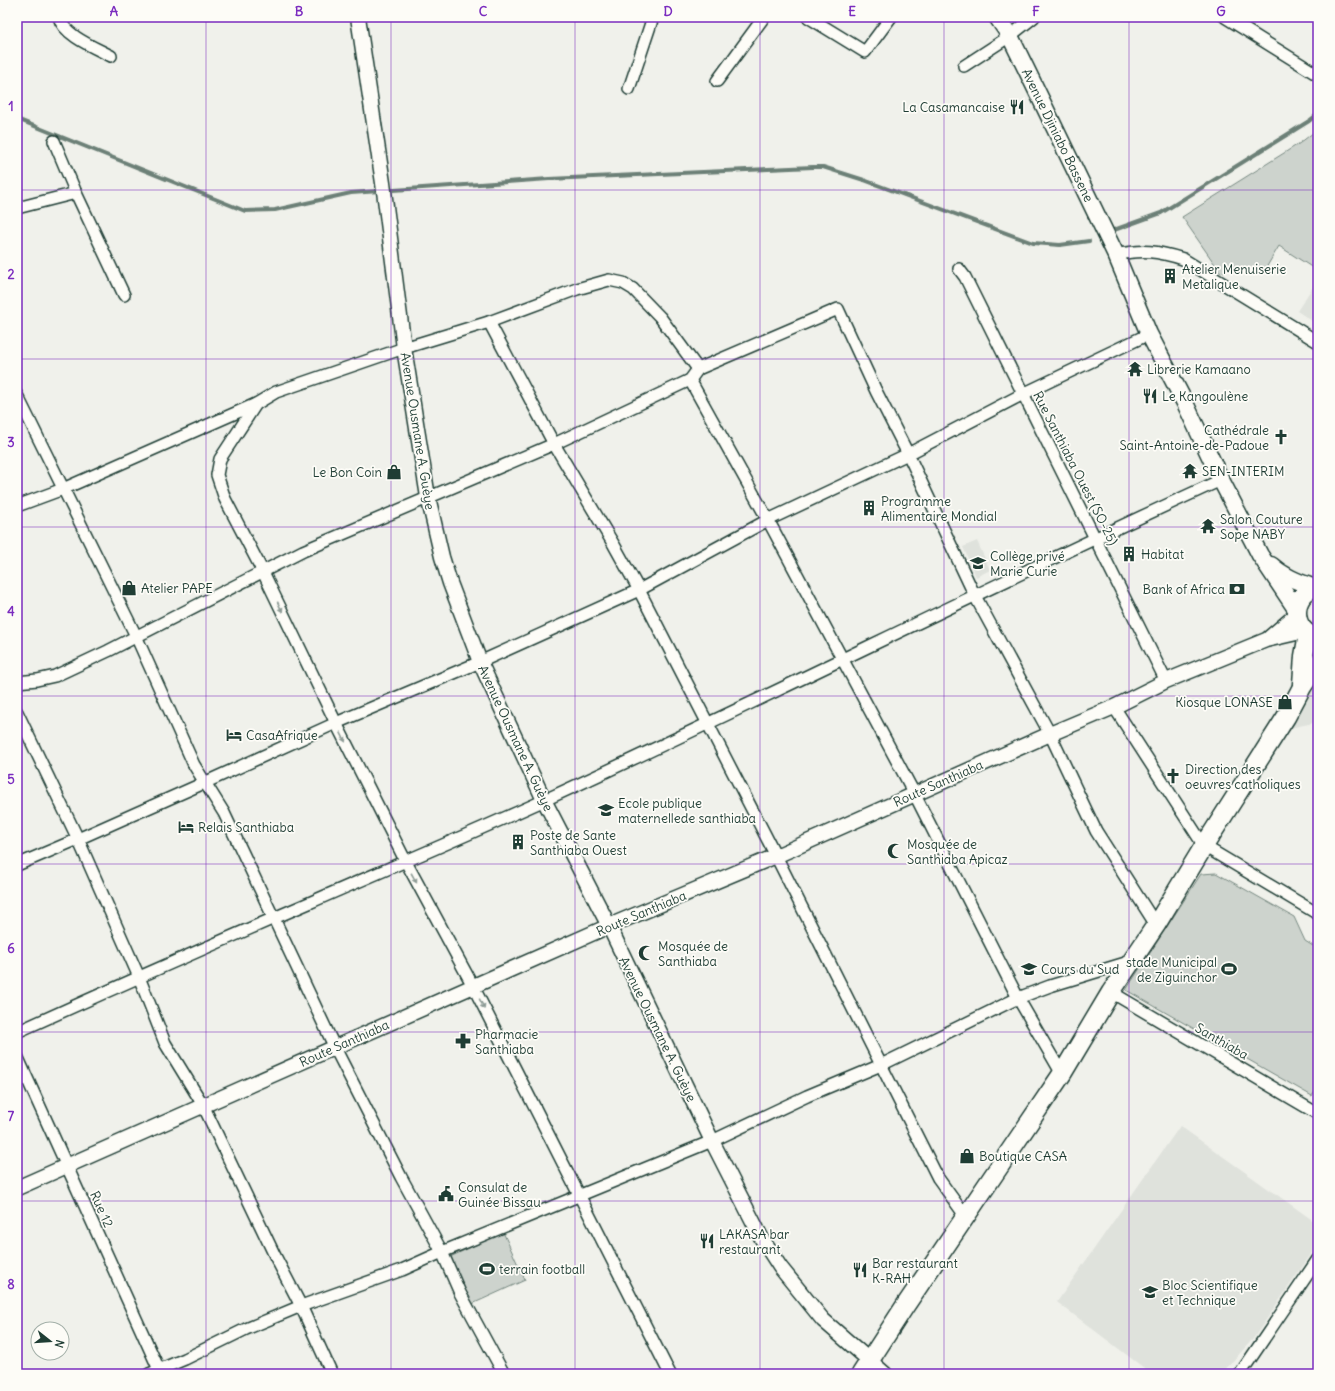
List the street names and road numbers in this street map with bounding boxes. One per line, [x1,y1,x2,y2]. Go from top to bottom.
street label: Avenue Djiniabo Bassene [1018,66,1097,205]
street label: Avenue Ousmane A. Guèye [397,351,438,511]
street label: Rue Santhiaba Ouest (SO-25) [1029,388,1122,548]
street label: Avenue Ousmane A. Guèye [474,663,557,814]
street label: Route Santhiaba [891,756,986,811]
street label: Route Santhiaba [594,887,689,940]
street label: Avenue Ousmane A. Guèye [615,954,700,1104]
street label: Route Santhiaba [297,1016,392,1071]
street label: Santhiaba [1192,1019,1252,1064]
street label: Rue 12 [86,1188,117,1230]

